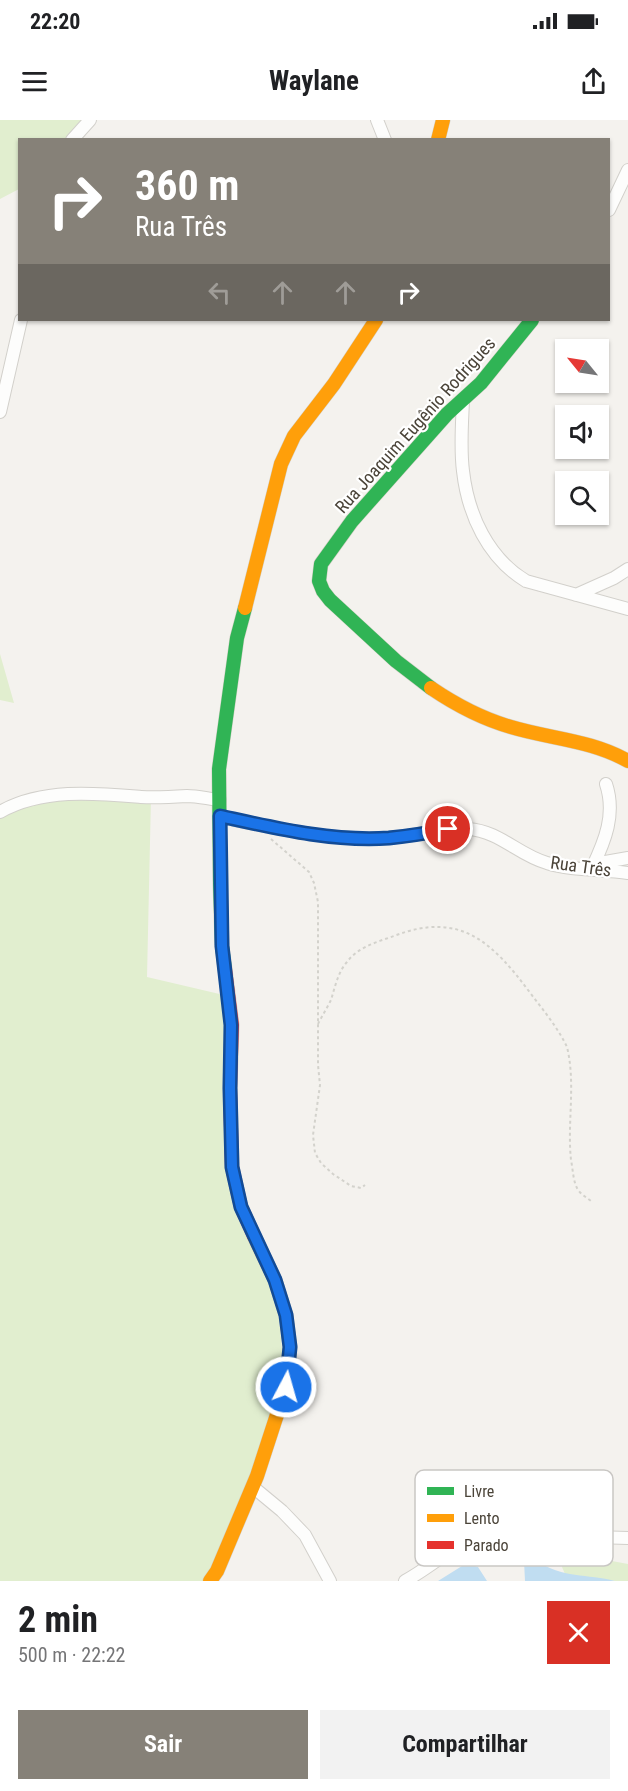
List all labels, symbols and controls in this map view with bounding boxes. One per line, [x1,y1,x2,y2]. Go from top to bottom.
text: 22:20 [30,9,81,34]
icon: menu [18,65,51,98]
text: Waylane [269,65,359,97]
icon: share [577,65,610,98]
text: 360 m [135,161,240,210]
icon: right [36,162,114,240]
text: Rua Três [135,211,227,243]
icon: left [203,276,236,309]
icon: ahead [266,276,299,309]
icon: ahead [329,276,362,309]
icon: right [392,276,425,309]
street label: Rua Joaquim Eugênio Rodrigues [331,333,499,517]
north arrow [555,339,609,393]
map controls [555,339,609,525]
button: sound [555,405,609,459]
button: search [555,471,609,525]
pin [422,803,473,854]
icon: arrive [431,812,464,845]
street label: Rua Três [549,851,613,881]
position arrow [254,1355,318,1419]
legend [415,1470,613,1566]
text: Livre [464,1482,494,1501]
text: Lento [464,1509,499,1528]
text: Parado [464,1536,509,1555]
text: 2 min [18,1599,98,1641]
button: close [547,1601,610,1664]
text: 500 m · 22:22 [18,1643,125,1667]
button: Sair [18,1710,308,1779]
button: Compartilhar [320,1710,610,1779]

